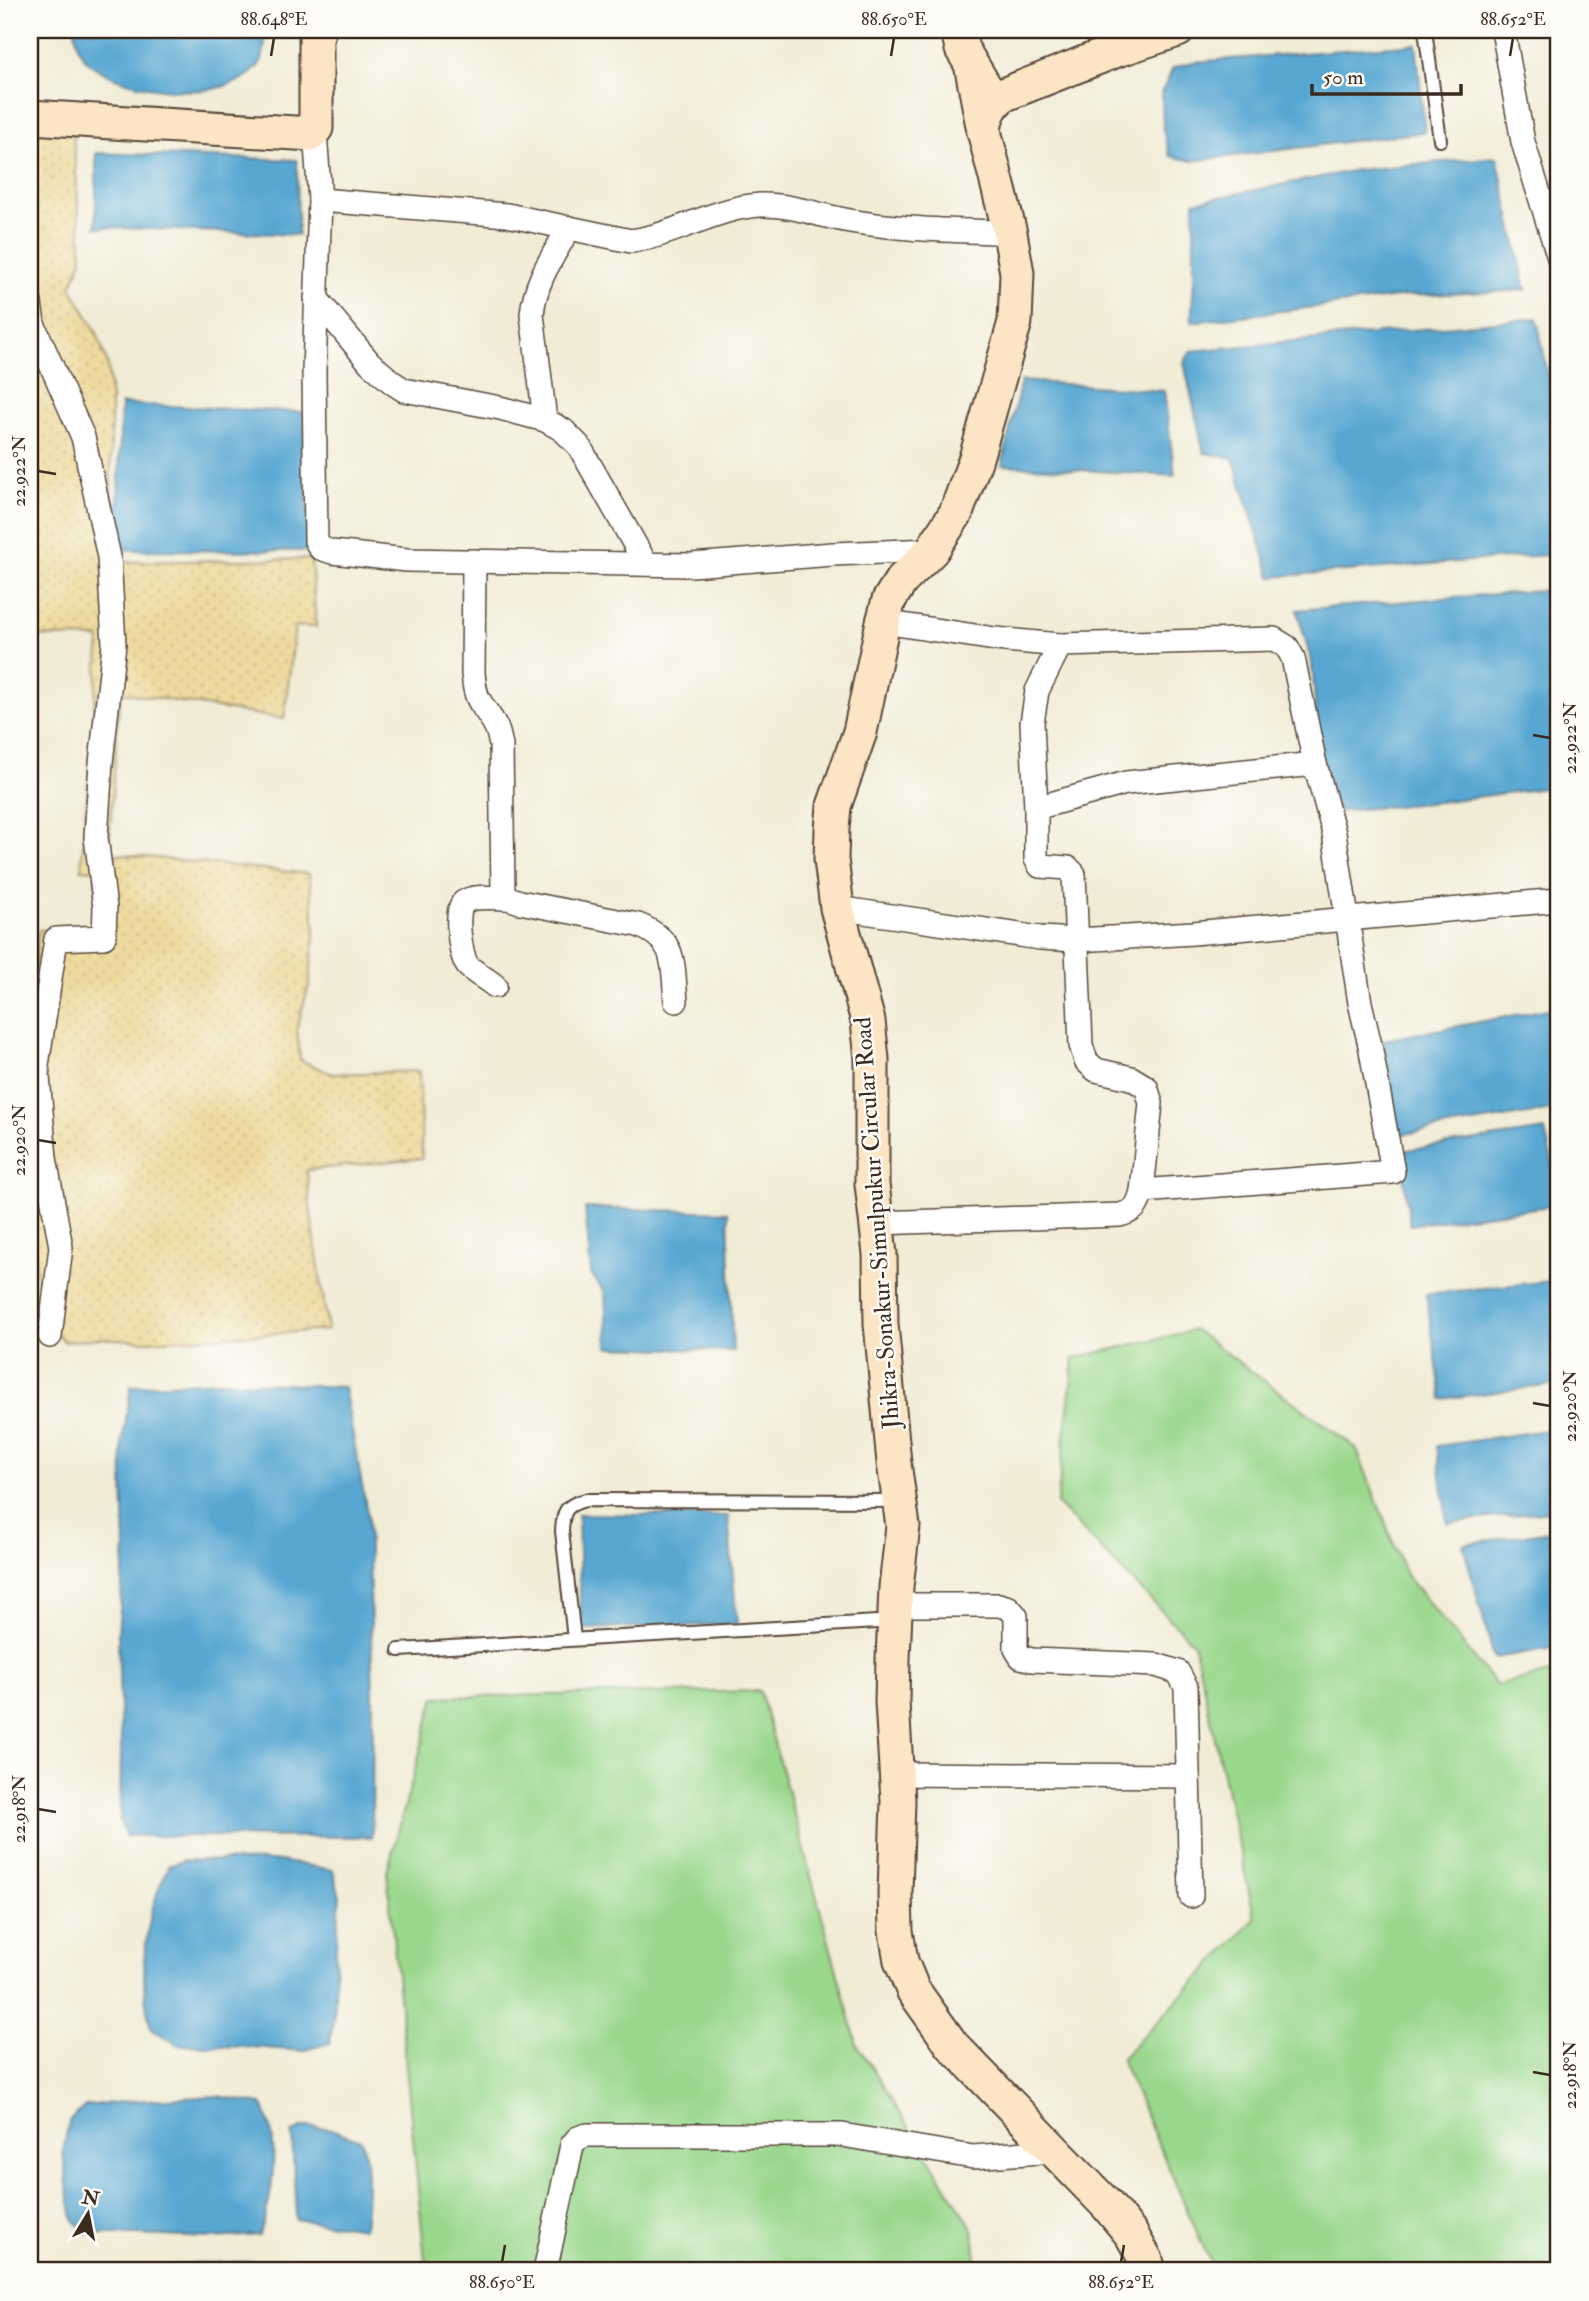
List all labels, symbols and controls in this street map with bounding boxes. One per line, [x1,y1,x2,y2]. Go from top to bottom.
text: 88.648°E [241,8,307,31]
text: 88.650°E [861,8,927,31]
text: 88.652°E [1480,8,1546,31]
scale bar [1312,52,1461,96]
text: 50 m [1323,64,1364,91]
text: 22.922°N [8,435,31,507]
text: 22.922°N [1559,702,1582,774]
street label: Jhikra-Sonakur-Simulpukur Circular Road [847,1016,907,1431]
text: 22.920°N [8,1104,31,1176]
text: 22.920°N [1559,1370,1582,1442]
text: 22.918°N [8,1775,31,1843]
text: 22.918°N [1559,2041,1582,2109]
north arrow [52,2178,122,2248]
text: N [79,2185,102,2212]
text: 88.650°E [469,2271,535,2294]
text: 88.652°E [1088,2271,1154,2294]

